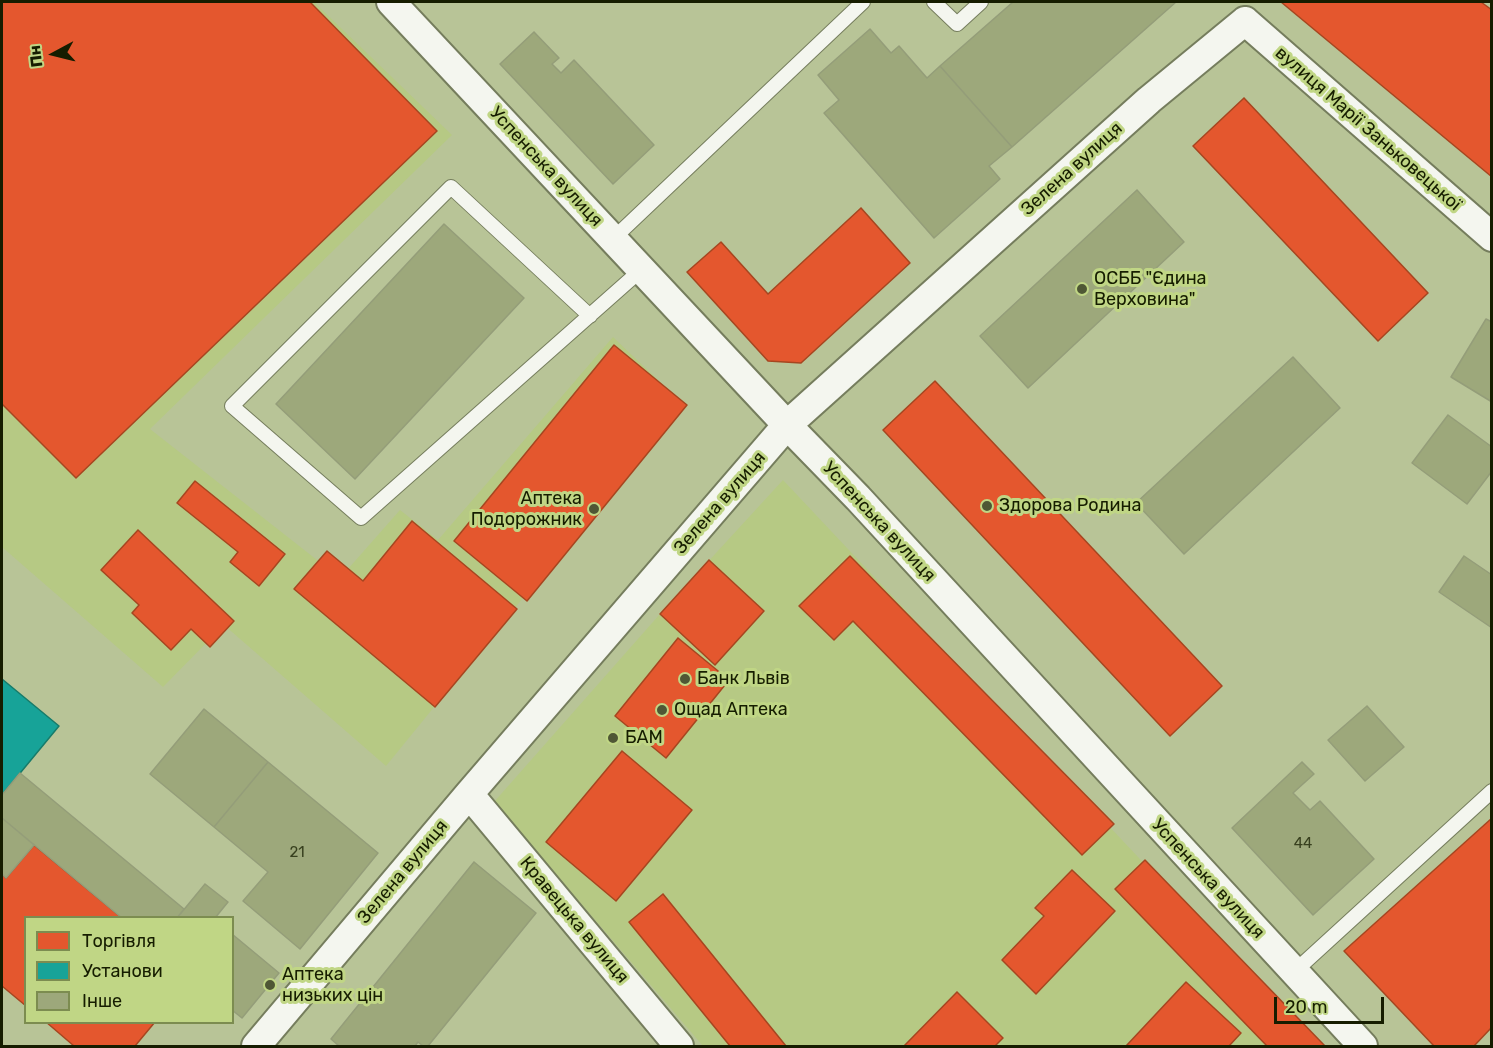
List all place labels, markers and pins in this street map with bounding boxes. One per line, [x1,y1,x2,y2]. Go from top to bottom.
place label: ОСББ "Єдина Верховина" [1094,268,1207,310]
marker: ОСББ "Єдина Верховина" [1075,282,1089,296]
place label: Аптека Подорожник [471,488,582,530]
place label: Здорова Родина [999,495,1141,517]
marker: Здорова Родина [980,499,994,513]
marker: Аптека Подорожник [587,502,601,516]
place label: Банк Львів [697,668,790,690]
marker: Банк Львів [678,672,692,686]
place label: Ощад Аптека [674,699,788,721]
marker: Ощад Аптека [655,703,669,717]
place label: БАМ [625,727,663,749]
marker: БАМ [606,731,620,745]
place label: Аптека низьких цін [282,964,383,1006]
marker: Аптека низьких цін [263,978,277,992]

